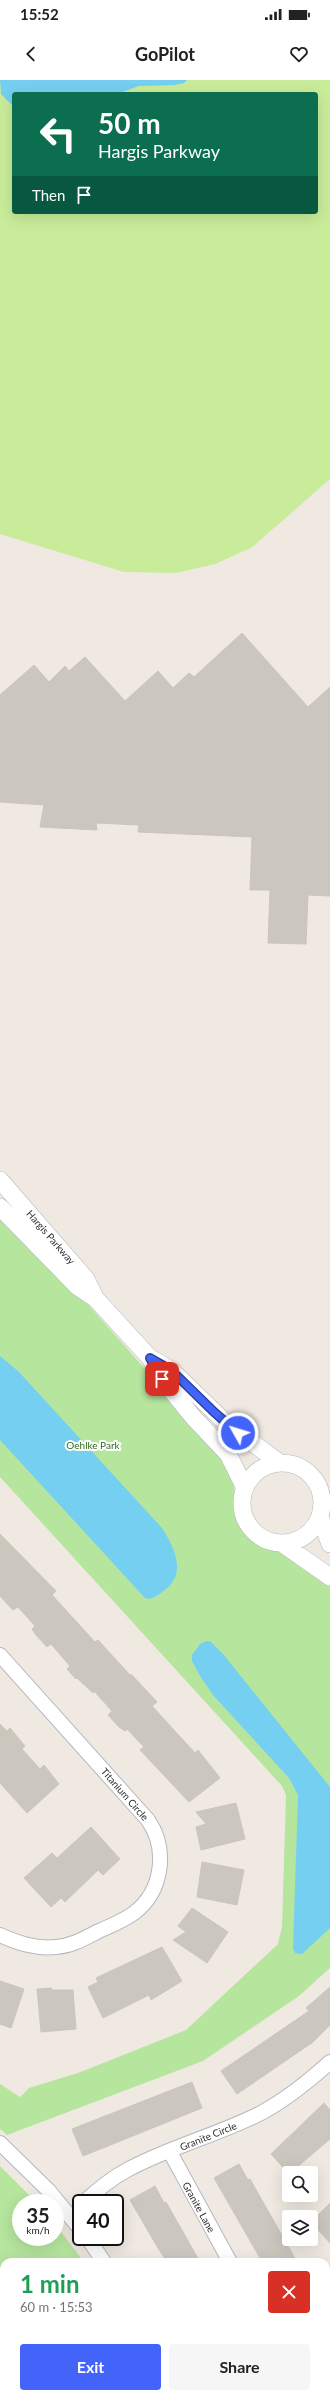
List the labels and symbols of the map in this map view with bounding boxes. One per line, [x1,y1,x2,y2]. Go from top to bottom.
street label: Hargis Parkway [24,1207,78,1267]
pin [145,1362,179,1396]
position arrow [217,1412,259,1454]
park label: Oehlke Park [66,1439,121,1451]
street label: Titanium Circle [99,1765,151,1823]
street label: Granite Circle [178,2119,238,2153]
street label: Granite Lane [180,2180,218,2234]
speed limit sign: 40 [72,2194,124,2246]

